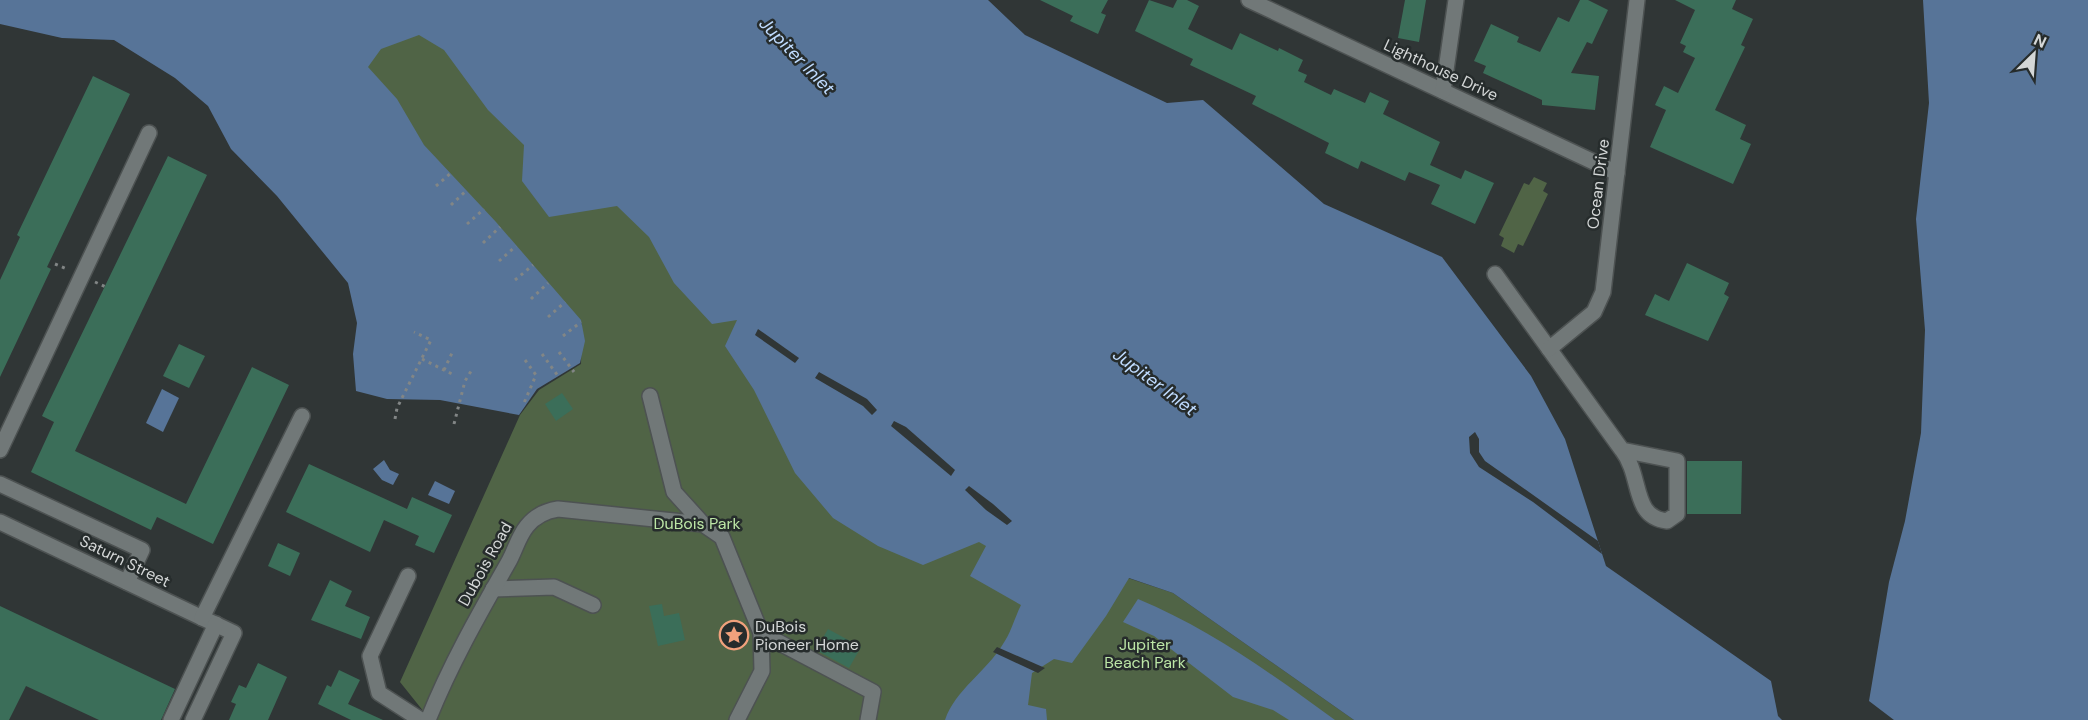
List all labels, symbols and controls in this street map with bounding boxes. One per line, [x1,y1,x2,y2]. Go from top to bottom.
water label: Jupiter Inlet [754,12,841,101]
north arrow [2004,24,2064,84]
text: N [2030,29,2050,53]
street label: Lighthouse Drive [1380,34,1502,106]
street label: Ocean Drive [1582,138,1614,230]
water label: Jupiter Inlet [1108,343,1203,422]
park label: DuBois Park [653,513,741,534]
street label: Dubois Road [453,518,517,610]
street label: Saturn Street [76,530,174,592]
place label: DuBois Pioneer Home [755,616,859,655]
place icon: DuBois Pioneer Home [718,619,750,651]
park label: Jupiter Beach Park [1104,634,1186,673]

